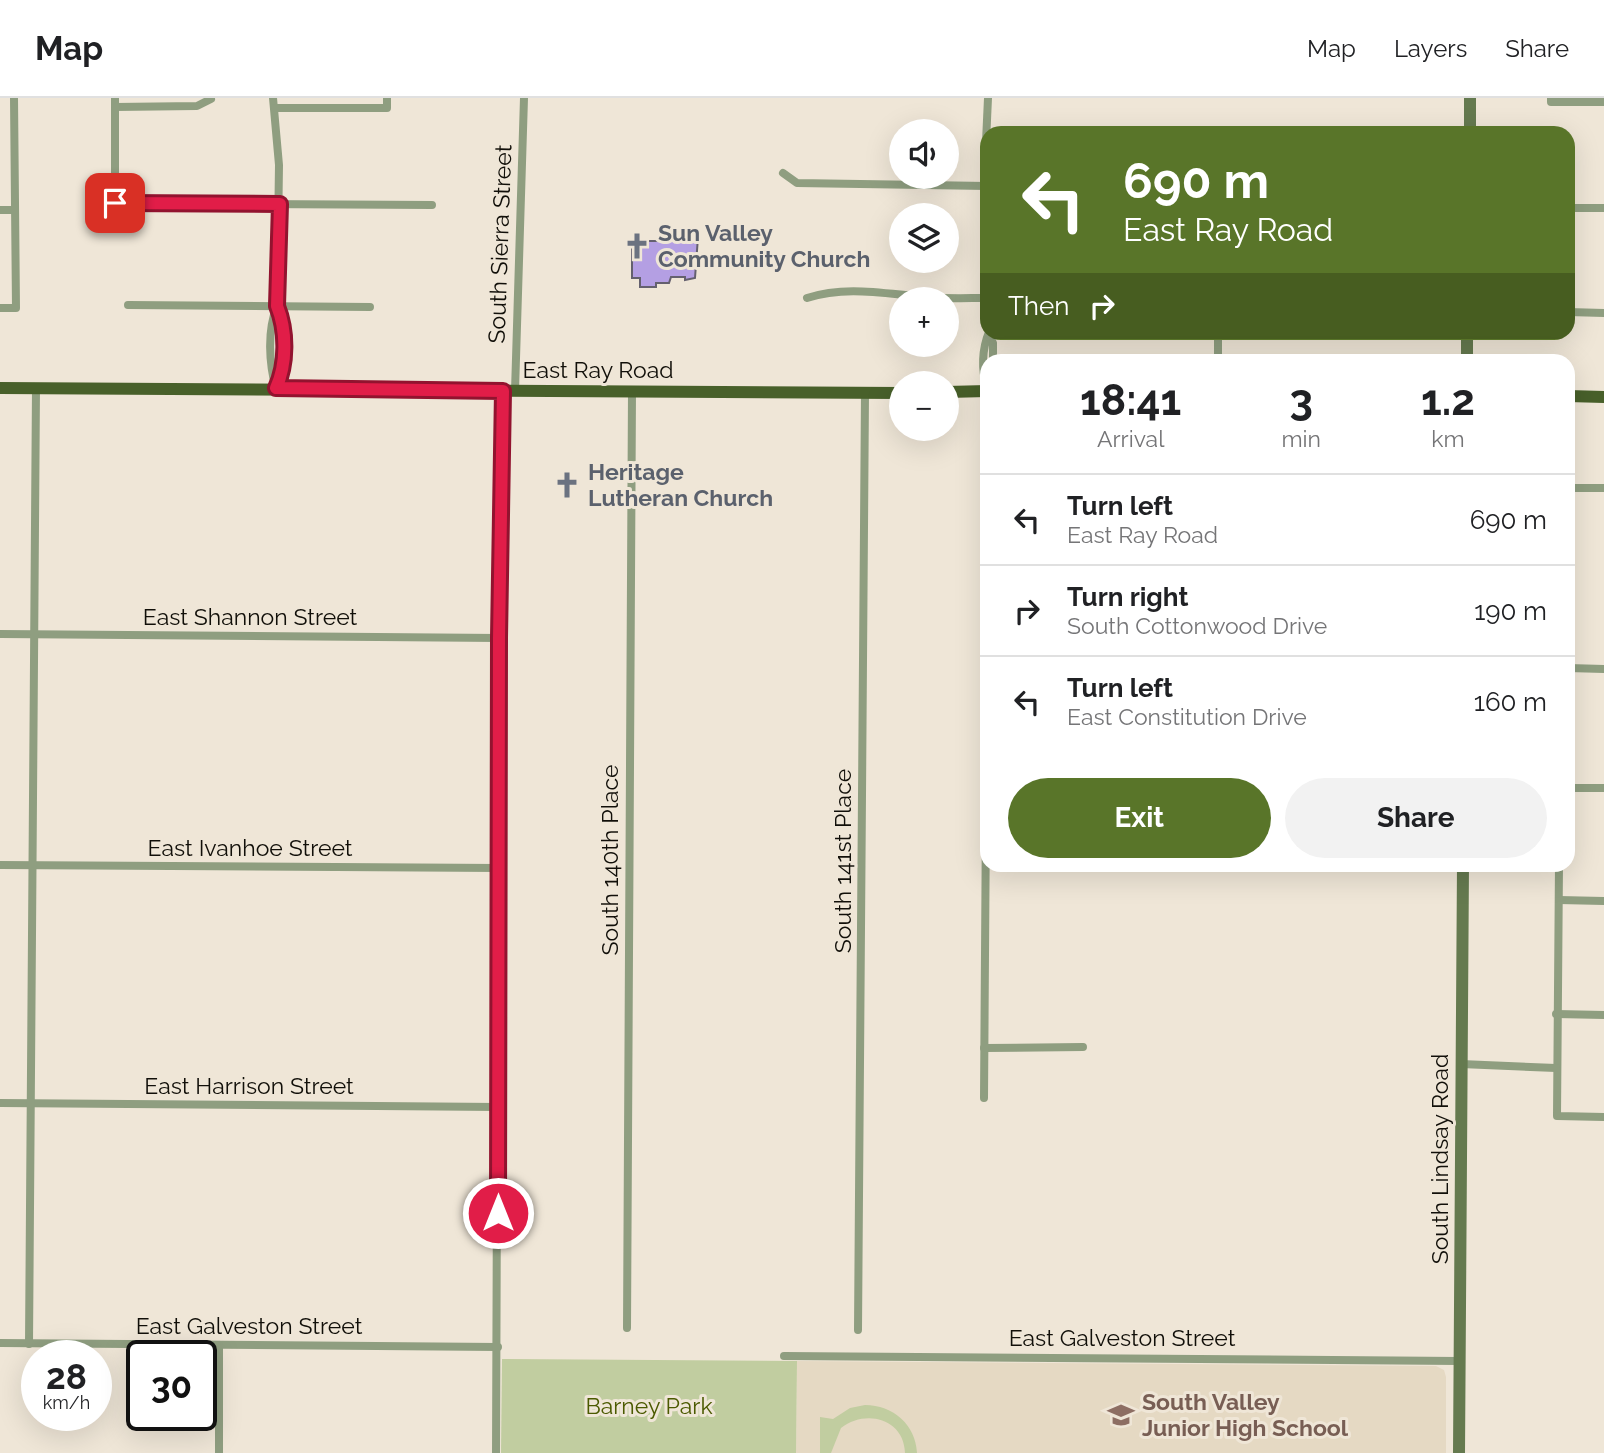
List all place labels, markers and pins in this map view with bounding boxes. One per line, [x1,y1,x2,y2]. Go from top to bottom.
pin [85,173,145,233]
place label: Sun Valley Community Church [658,219,870,272]
church icon: Sun Valley Community Church [622,231,652,261]
place label: Heritage Lutheran Church [588,458,773,511]
church icon: Heritage Lutheran Church [552,470,582,500]
place label: South Valley Junior High School [1142,1388,1349,1441]
school or university icon: South Valley Junior High School [1106,1400,1136,1430]

